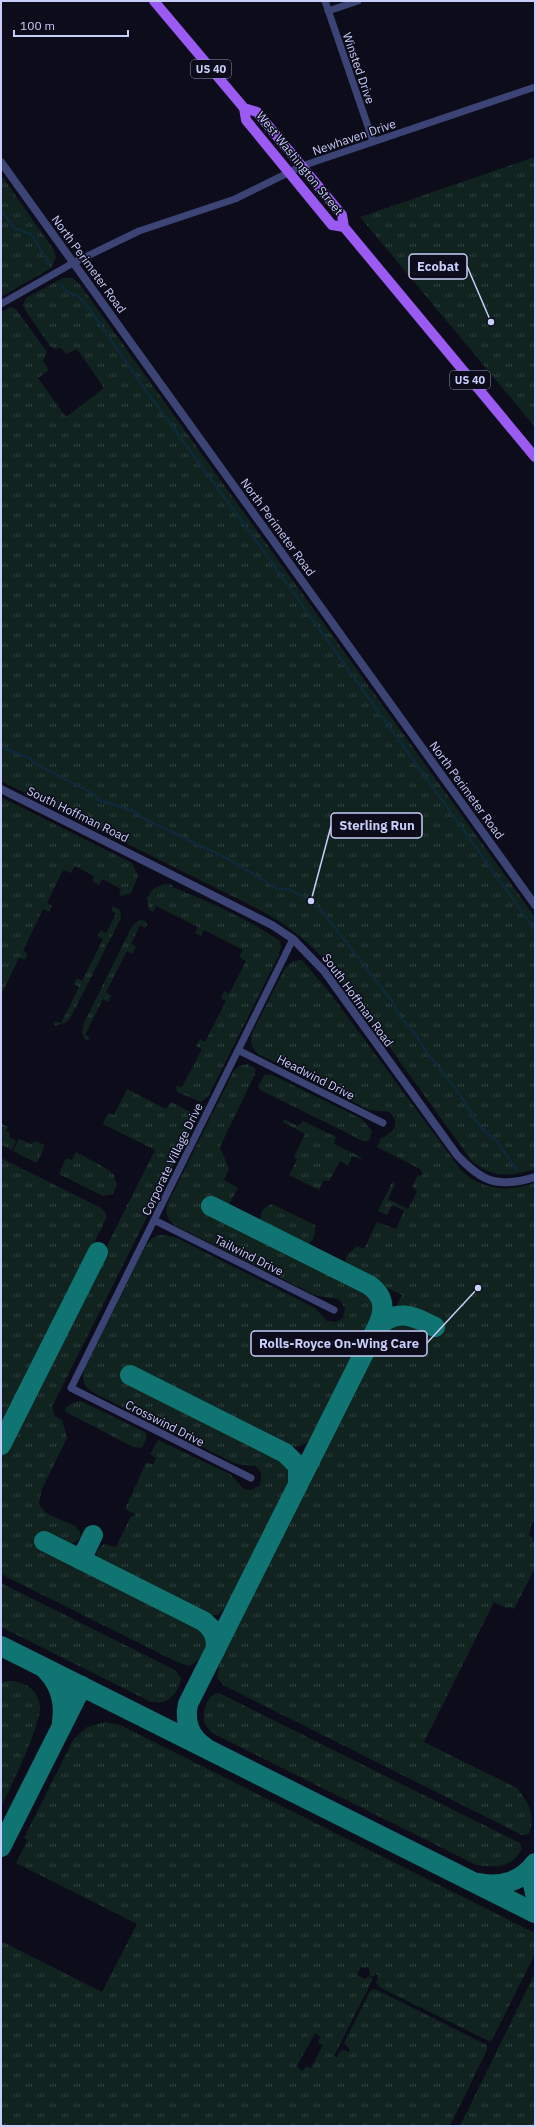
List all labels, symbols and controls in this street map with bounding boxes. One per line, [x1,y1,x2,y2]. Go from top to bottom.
scale bar [14,12,128,38]
text: 100 m [20,18,55,33]
street label: Winsted Drive [340,30,378,106]
road number: US 40 [191,60,231,78]
street label: West Washington Street [254,108,346,218]
street label: Newhaven Drive [310,116,398,158]
street label: North Perimeter Road [48,212,130,316]
callout: Ecobat [409,254,467,279]
text: Ecobat [417,258,459,275]
road number: US 40 [450,371,490,389]
street label: North Perimeter Road [237,475,319,579]
street label: North Perimeter Road [426,738,508,842]
street label: South Hoffman Road [25,783,131,845]
callout: Sterling Run [331,813,422,838]
text: Sterling Run [339,817,415,834]
street label: South Hoffman Road [319,951,397,1049]
street label: Headwind Drive [275,1051,358,1103]
street label: Corporate Village Drive [138,1100,206,1218]
street label: Tailwind Drive [212,1231,286,1279]
callout: Rolls-Royce On-Wing Care [251,1331,427,1356]
text: Rolls-Royce On-Wing Care [259,1335,419,1352]
street label: Crosswind Drive [123,1397,207,1450]

